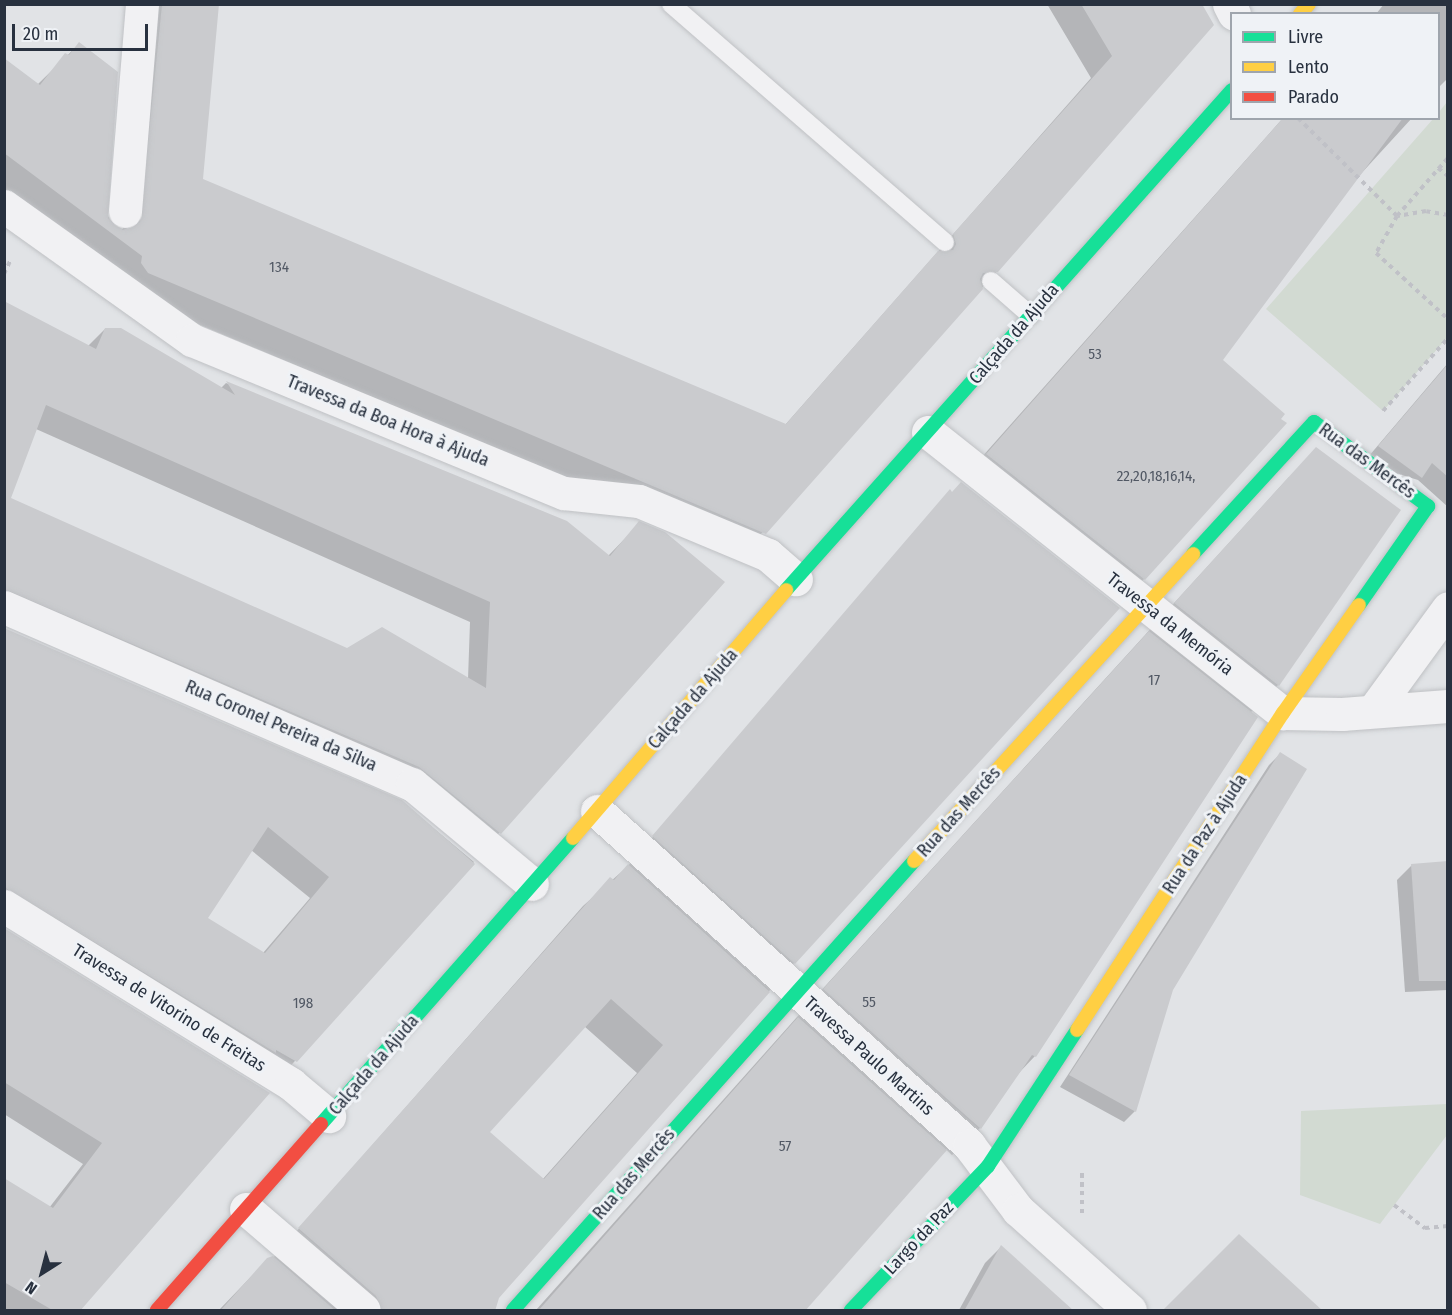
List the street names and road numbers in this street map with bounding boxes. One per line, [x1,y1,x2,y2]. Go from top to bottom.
street label: Calçada da Ajuda [965,279,1063,389]
street label: Travessa da Boa Hora à Ajuda [284,371,492,471]
street label: Rua das Mercês [1315,419,1419,503]
street label: Travessa da Memória [1103,568,1237,680]
street label: Calçada da Ajuda [644,644,742,754]
street label: Rua Coronel Pereira da Silva [182,676,380,776]
street label: Rua das Mercês [913,762,1005,862]
street label: Rua da Paz à Ajuda [1158,770,1252,898]
street label: Travessa de Vitorino de Freitas [68,940,270,1076]
street label: Travessa Paulo Martins [800,992,938,1120]
street label: Calçada da Ajuda [325,1010,423,1120]
street label: Rua das Mercês [588,1124,680,1224]
street label: Largo da Paz [880,1197,958,1279]

